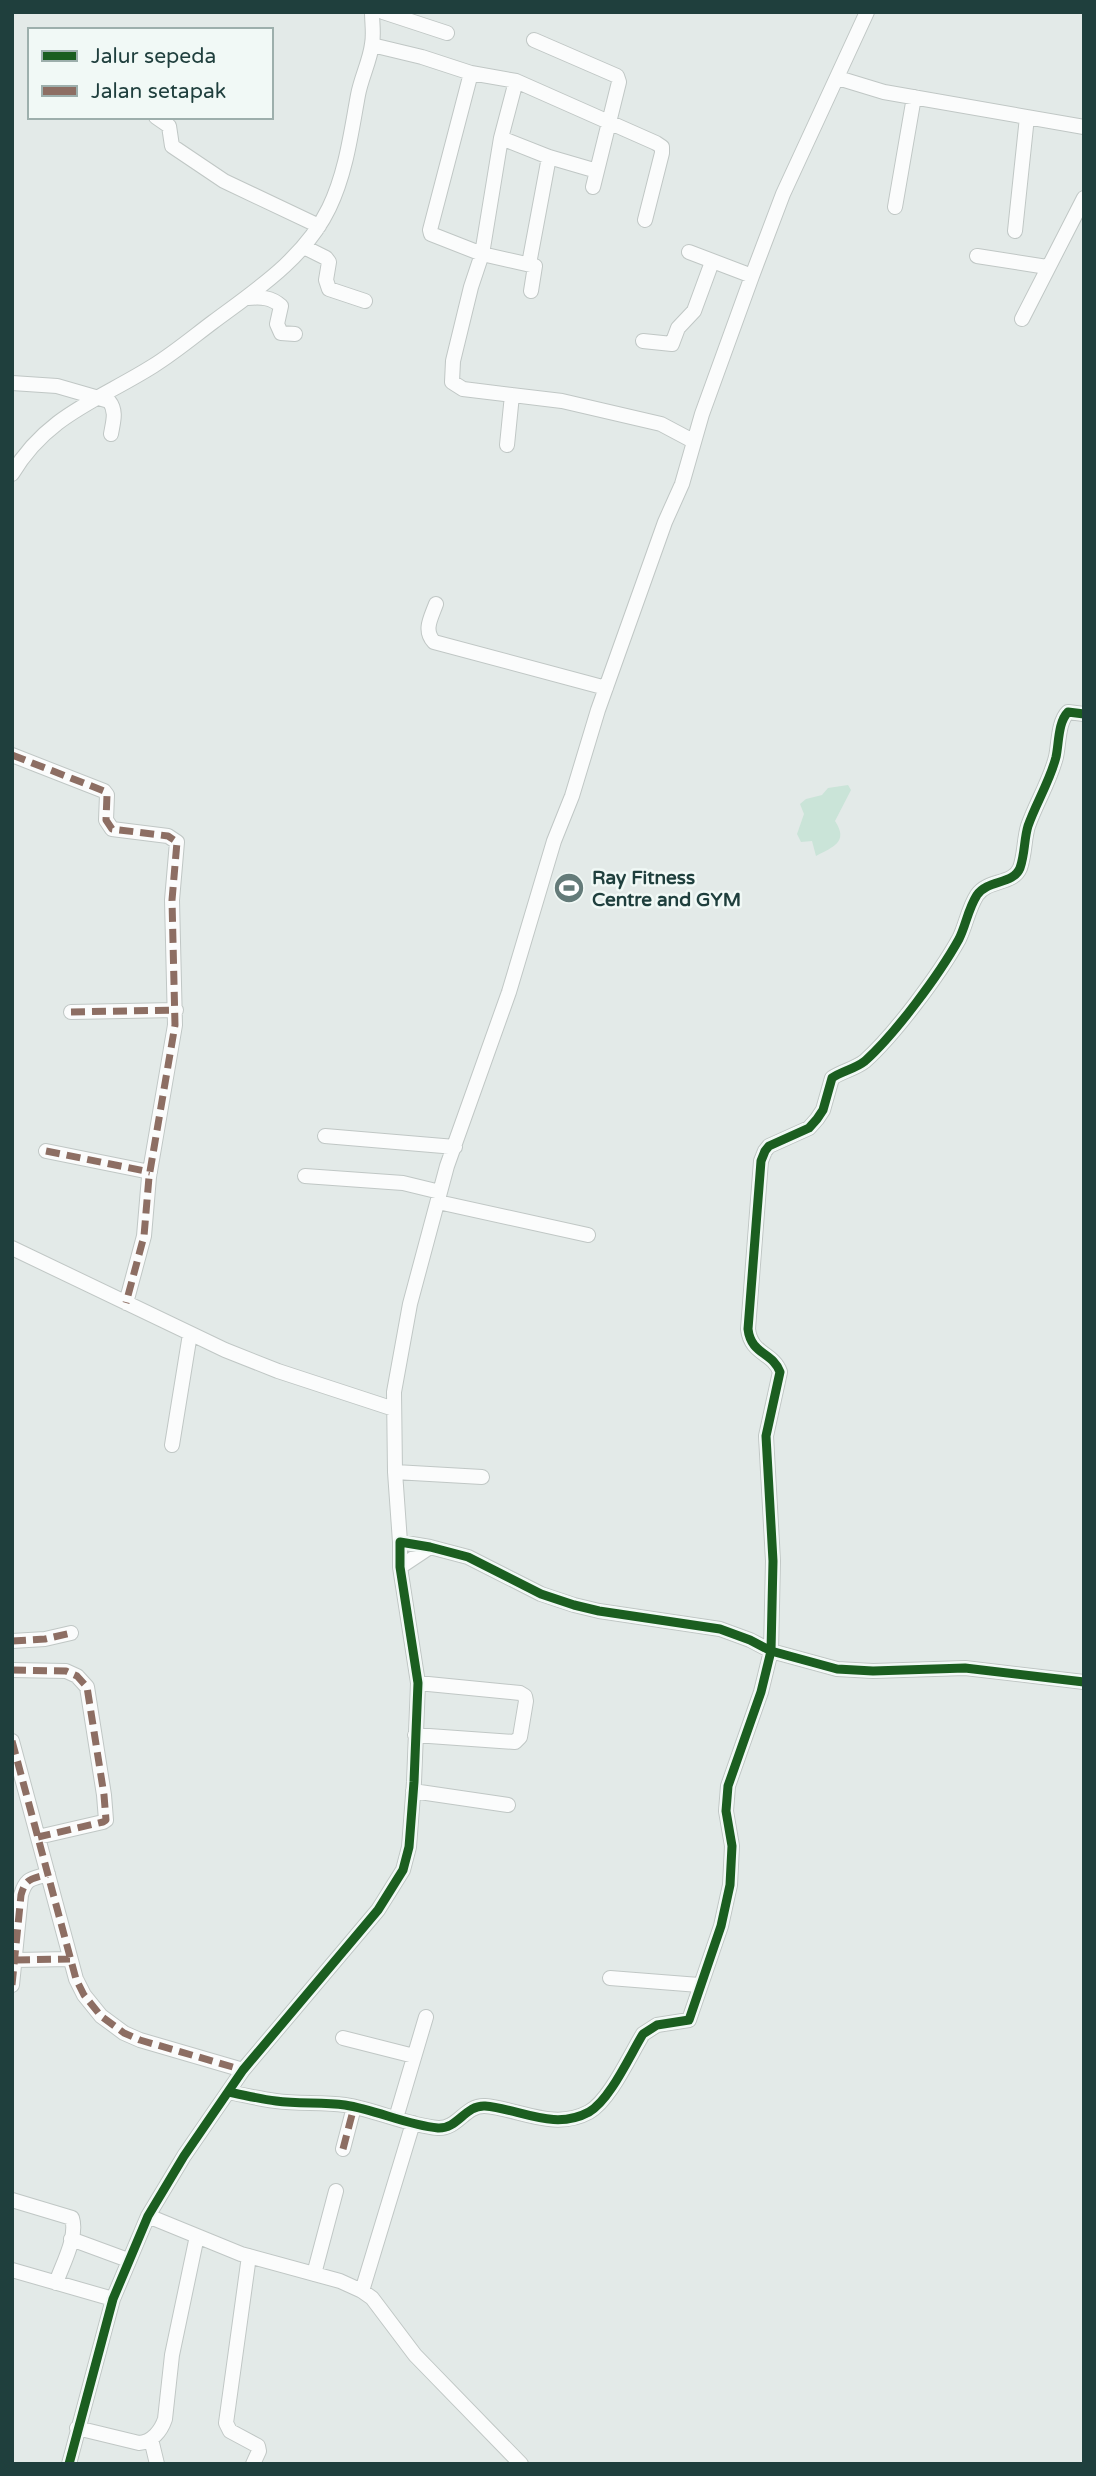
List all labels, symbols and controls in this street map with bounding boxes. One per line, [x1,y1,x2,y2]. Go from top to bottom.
legend [28,28,273,119]
text: Jalur sepeda [91,44,216,69]
text: Jalan setapak [91,79,226,104]
place label: Ray Fitness Centre and GYM [592,867,741,911]
sports icon: Ray Fitness Centre and GYM [552,871,586,905]

